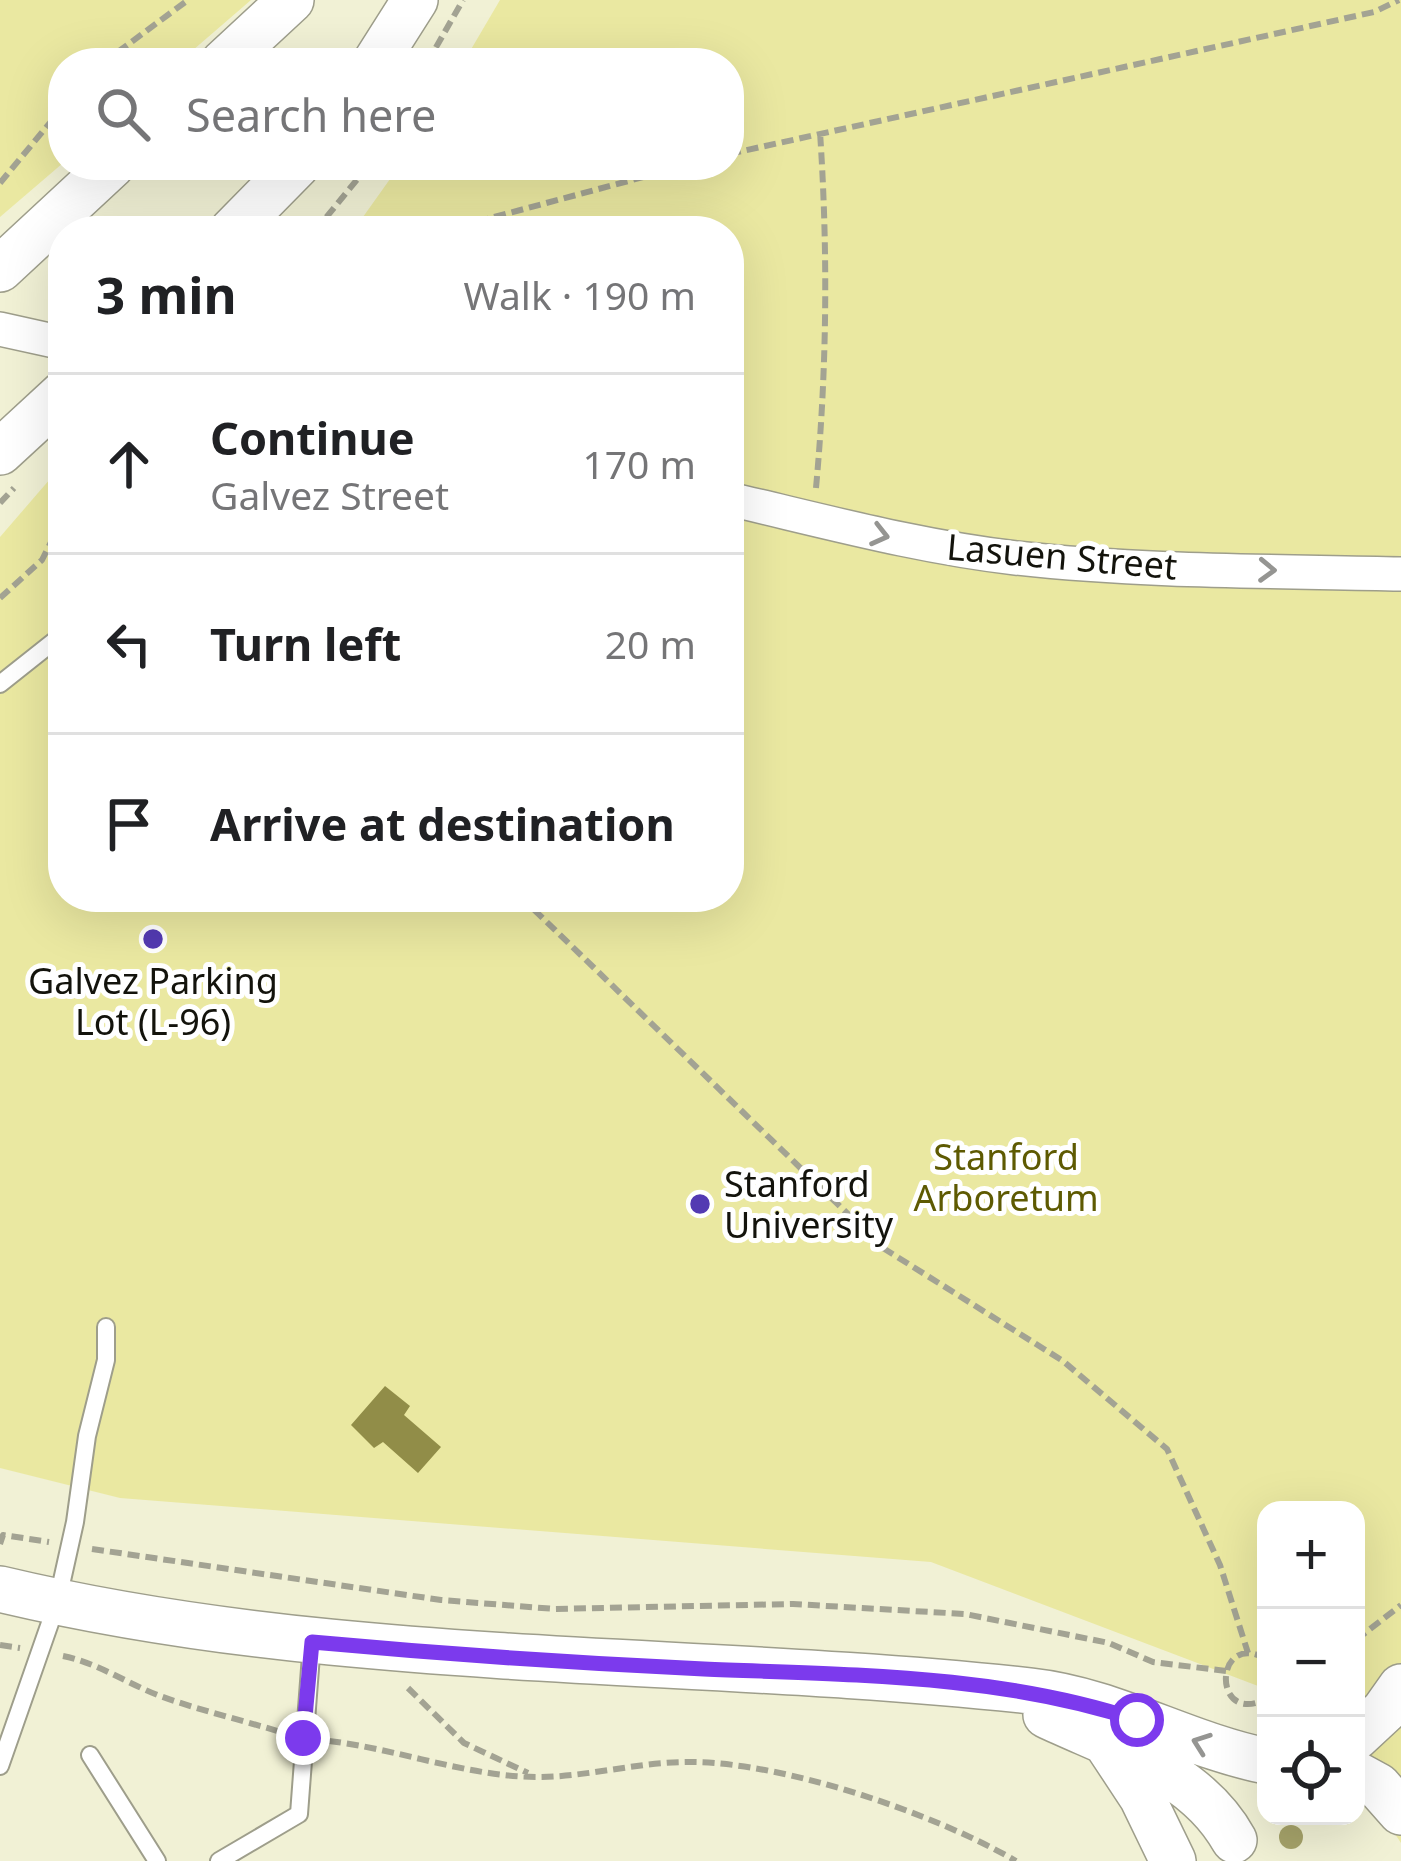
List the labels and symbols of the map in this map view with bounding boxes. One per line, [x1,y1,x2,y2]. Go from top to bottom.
one-way arrow [869,521,890,546]
street label: Lasuen Street [945,522,1179,590]
one-way arrow [1259,557,1277,583]
marker: Galvez Parking Lot (L-96) [140,926,166,952]
place label: Galvez Parking Lot (L-96) [28,956,278,1046]
park label: Stanford Arboretum [913,1132,1099,1222]
place label: Stanford University [724,1159,894,1249]
marker: Stanford University [687,1191,713,1217]
route start [1110,1693,1164,1747]
route end [276,1711,330,1765]
one-way arrow [1192,1733,1213,1757]

